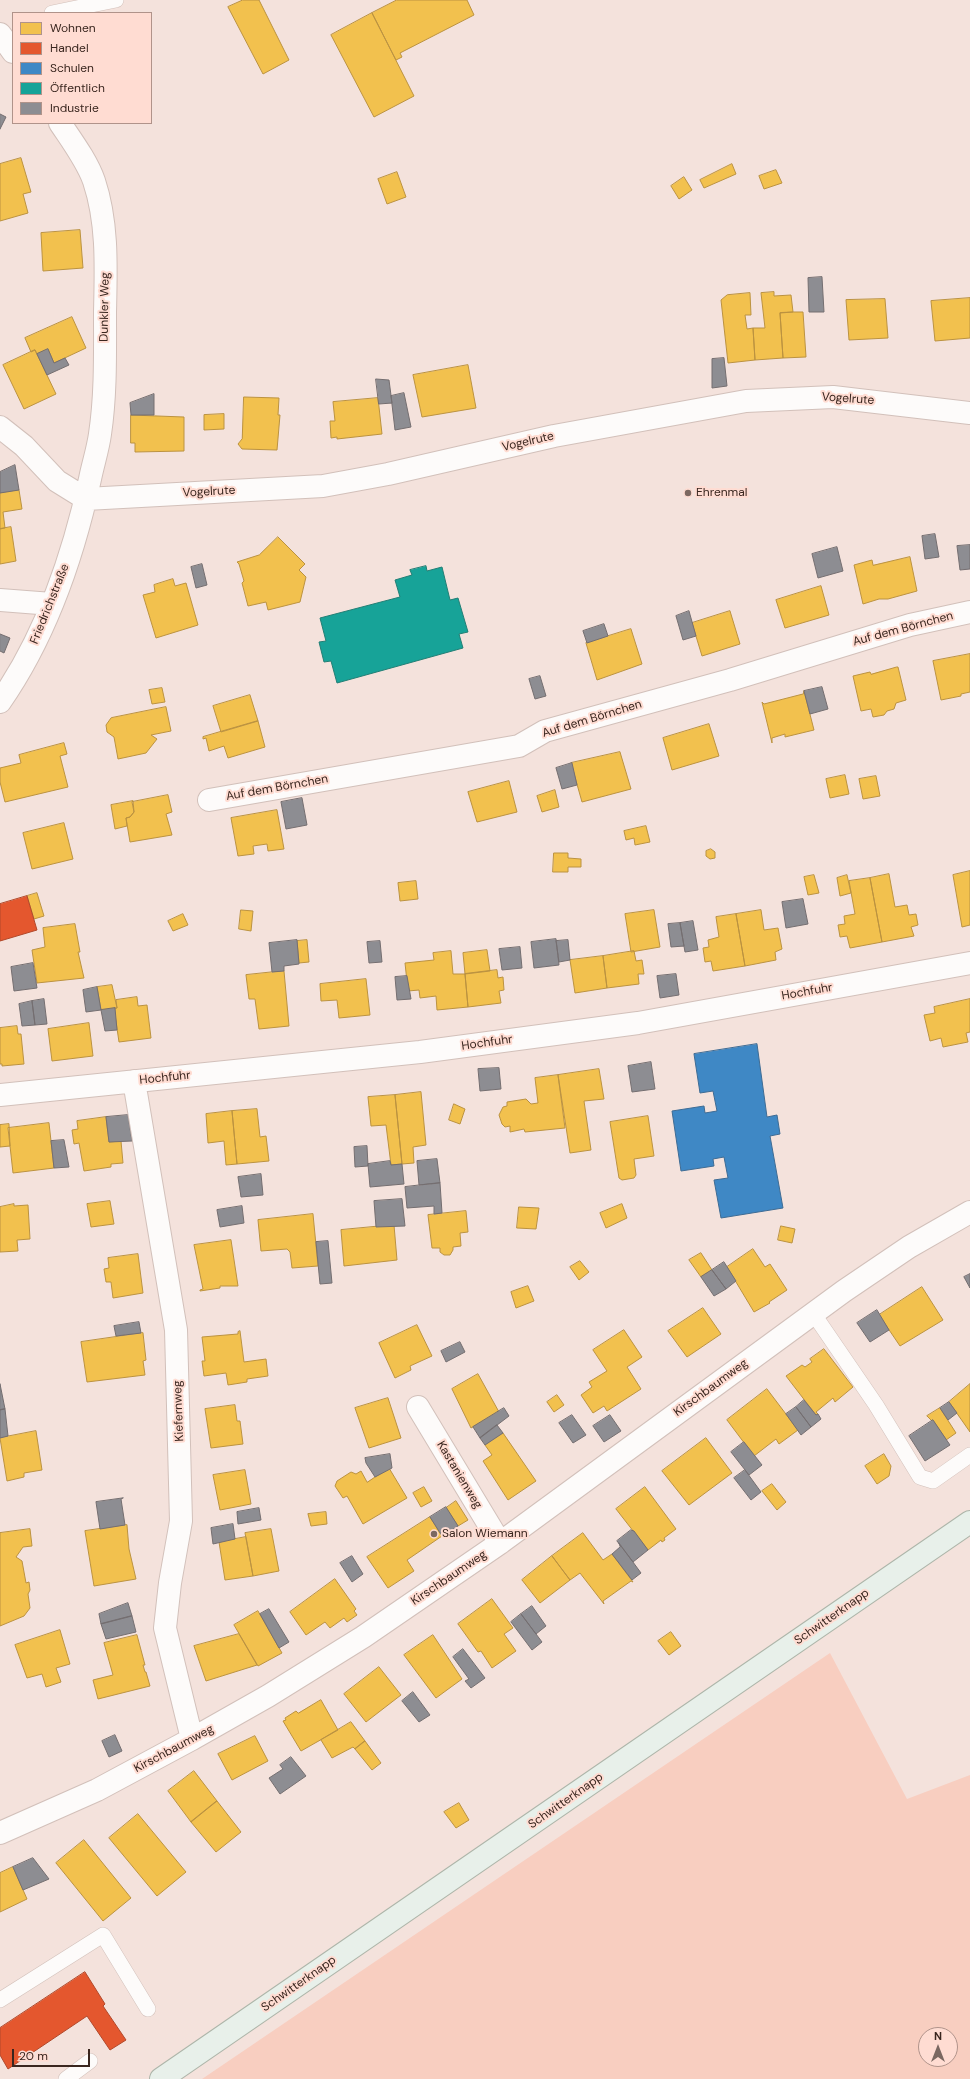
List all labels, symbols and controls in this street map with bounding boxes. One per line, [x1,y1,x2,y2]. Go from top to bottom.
legend [12,12,152,124]
text: Wohnen [50,20,96,36]
text: Handel [50,40,89,56]
text: Schulen [50,60,94,76]
text: Öffentlich [50,80,105,96]
text: Industrie [50,100,99,116]
street label: Dunkler Weg [97,272,113,342]
street label: Vogelrute [821,390,875,408]
street label: Vogelrute [501,429,555,455]
street label: Vogelrute [182,483,236,501]
place label: Ehrenmal [696,486,747,500]
marker: Ehrenmal [683,488,693,498]
street label: Friedrichstraße [27,562,73,646]
street label: Auf dem Börnchen [851,609,955,649]
street label: Auf dem Börnchen [540,697,644,741]
street label: Auf dem Börnchen [225,772,329,804]
street label: Hochfuhr [780,980,834,1004]
street label: Hochfuhr [461,1032,513,1054]
street label: Hochfuhr [139,1068,191,1088]
street label: Kirschbaumweg [671,1356,751,1420]
street label: Kiefernweg [171,1380,187,1442]
street label: Kastanienweg [433,1439,485,1511]
place label: Salon Wiemann [442,1527,528,1541]
marker: Salon Wiemann [429,1529,439,1539]
street label: Kirschbaumweg [408,1547,490,1609]
street label: Schwitterknapp [792,1586,872,1648]
street label: Kirschbaumweg [132,1722,216,1776]
street label: Schwitterknapp [526,1770,606,1832]
street label: Schwitterknapp [259,1953,339,2015]
north arrow [918,2027,958,2067]
text: N [934,2029,942,2043]
scale bar [14,2041,92,2067]
text: 20 m [19,2048,48,2064]

